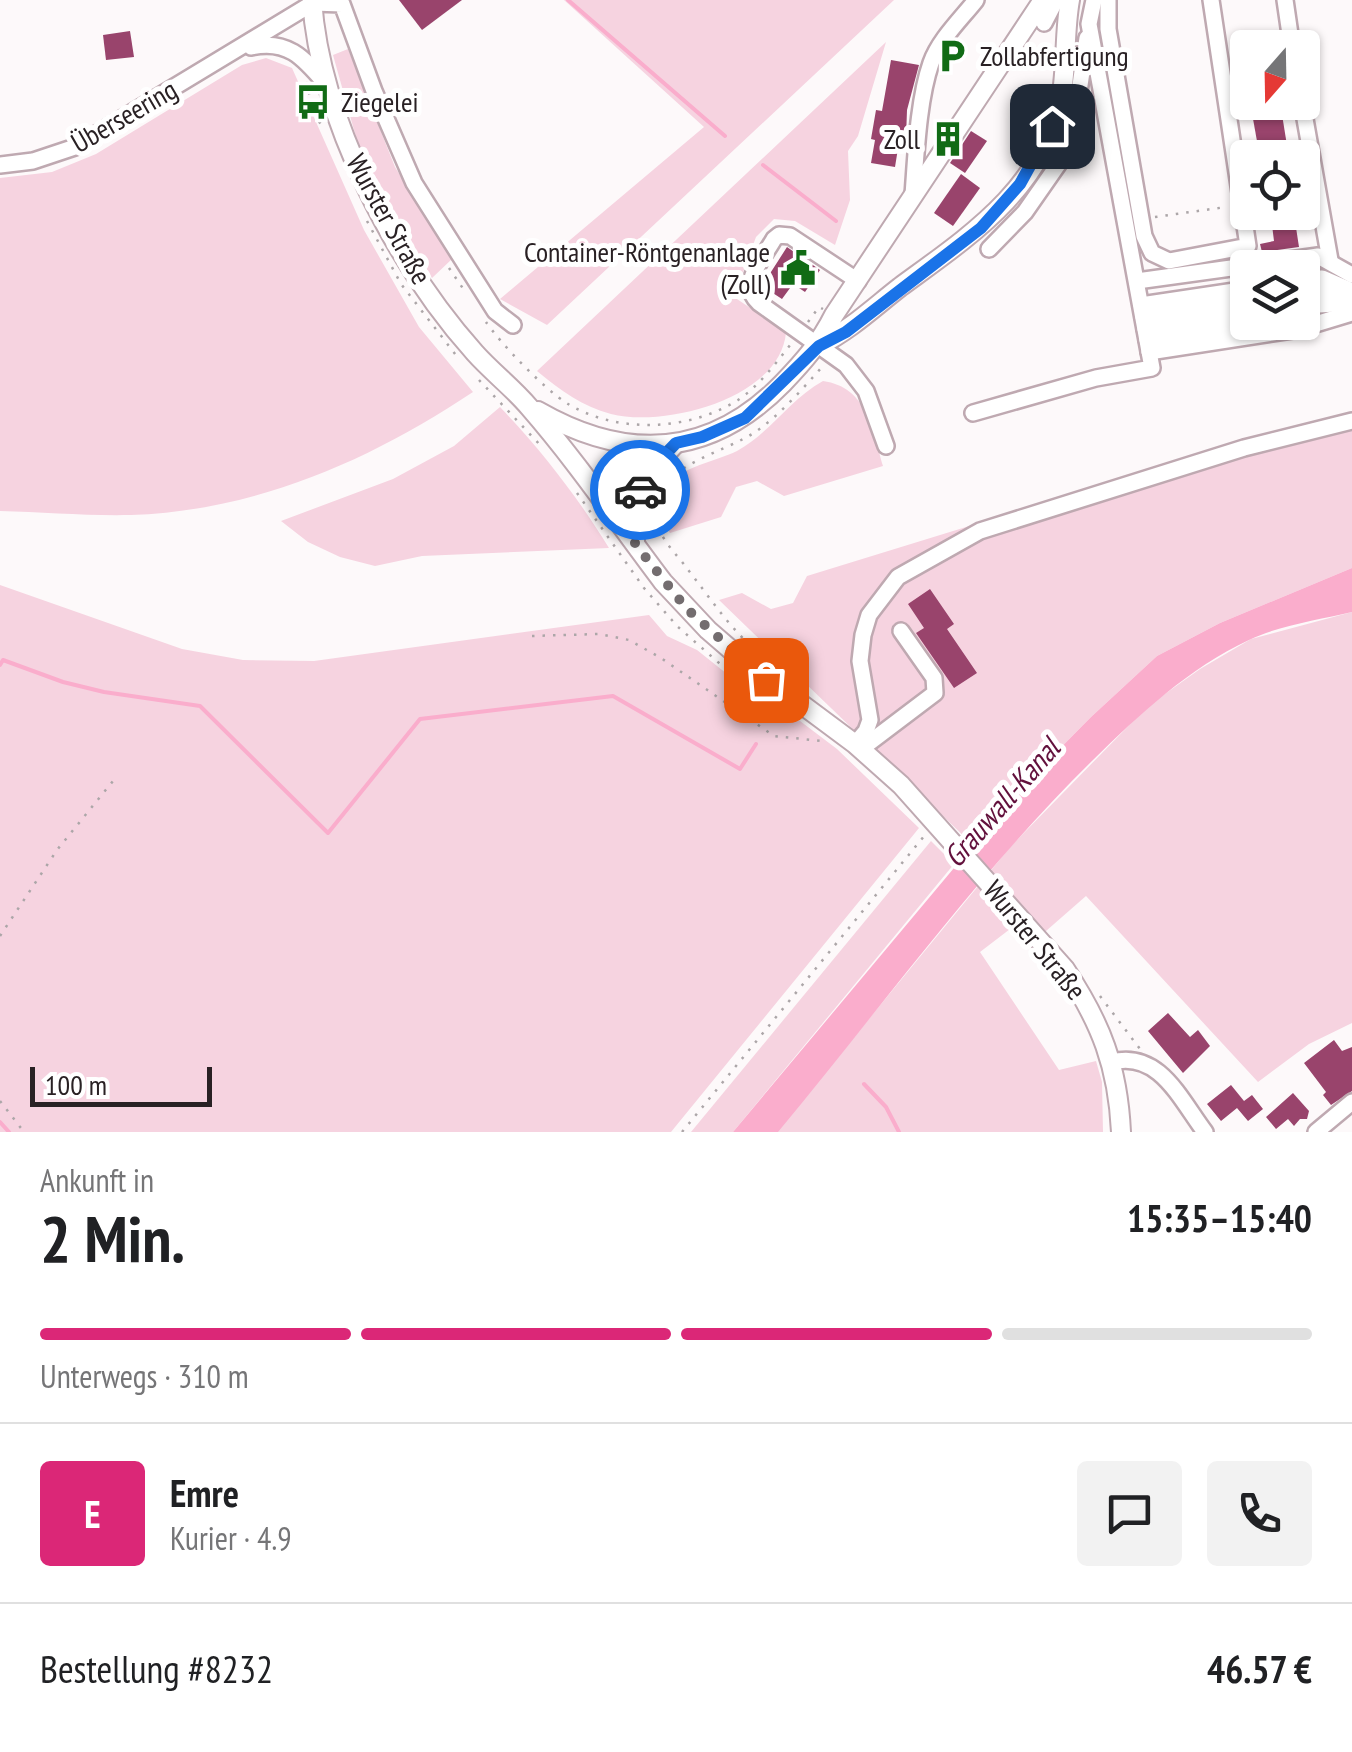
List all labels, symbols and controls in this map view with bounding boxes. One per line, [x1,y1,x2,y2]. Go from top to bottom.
north arrow [1230,30,1320,120]
map controls [1230,30,1320,340]
parking icon: Zollabfertigung [933,37,971,75]
place label: Zollabfertigung [980,37,1129,74]
street label: Überseering [64,70,183,161]
bus stop icon: Ziegelei [294,83,332,121]
place label: Ziegelei [341,83,419,120]
pin [1010,84,1095,169]
icon: home [1025,99,1080,154]
place label: Zoll [884,120,920,157]
building icon: Zoll [929,120,967,158]
button: locate [1230,140,1320,230]
street label: Wurster Straße [338,147,440,291]
place label: Container-Röntgenanlage (Zoll) [524,233,770,302]
public building icon: Container-Röntgenanlage (Zoll) [779,249,817,287]
button: layers [1230,250,1320,340]
courier [590,440,690,540]
icon: car [613,463,668,518]
pin [724,638,809,723]
icon: bag [739,653,794,708]
water label: Grauwall-Kanal [934,727,1070,875]
street label: Wurster Straße [976,872,1095,1007]
scale bar [30,1062,212,1106]
text: 100 m [45,1066,107,1103]
text: Ankunft in [40,1159,154,1201]
text: 15:35–15:40 [1127,1193,1312,1242]
text: 2 Min. [40,1196,185,1280]
text: Unterwegs · 310 m [40,1355,249,1397]
button: chat [1077,1461,1182,1566]
button: phone [1207,1461,1312,1566]
text: Emre [170,1468,239,1517]
text: E [84,1489,101,1538]
text: Kurier · 4.9 [170,1517,292,1559]
text: Bestellung #8232 [40,1644,273,1693]
text: 46.57 € [1207,1644,1312,1693]

